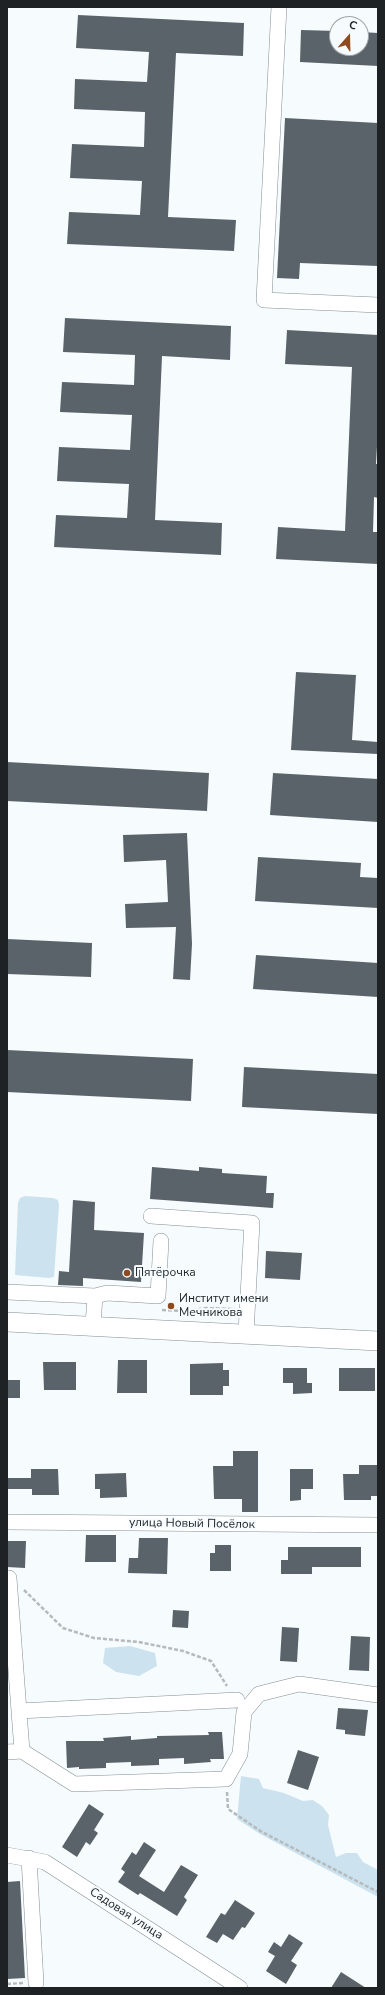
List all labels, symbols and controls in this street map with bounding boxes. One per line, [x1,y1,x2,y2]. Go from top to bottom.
north arrow [329,16,369,56]
text: С [347,17,359,34]
place label: Пятёрочка [135,1266,196,1280]
marker: Пятёрочка [122,1268,132,1278]
place label: Институт имени Мечникова [179,1292,268,1320]
marker: Институт имени Мечникова [166,1301,176,1311]
street label: улица Новый Посёлок [129,1516,255,1532]
street label: Садовая улица [87,1885,165,1943]

